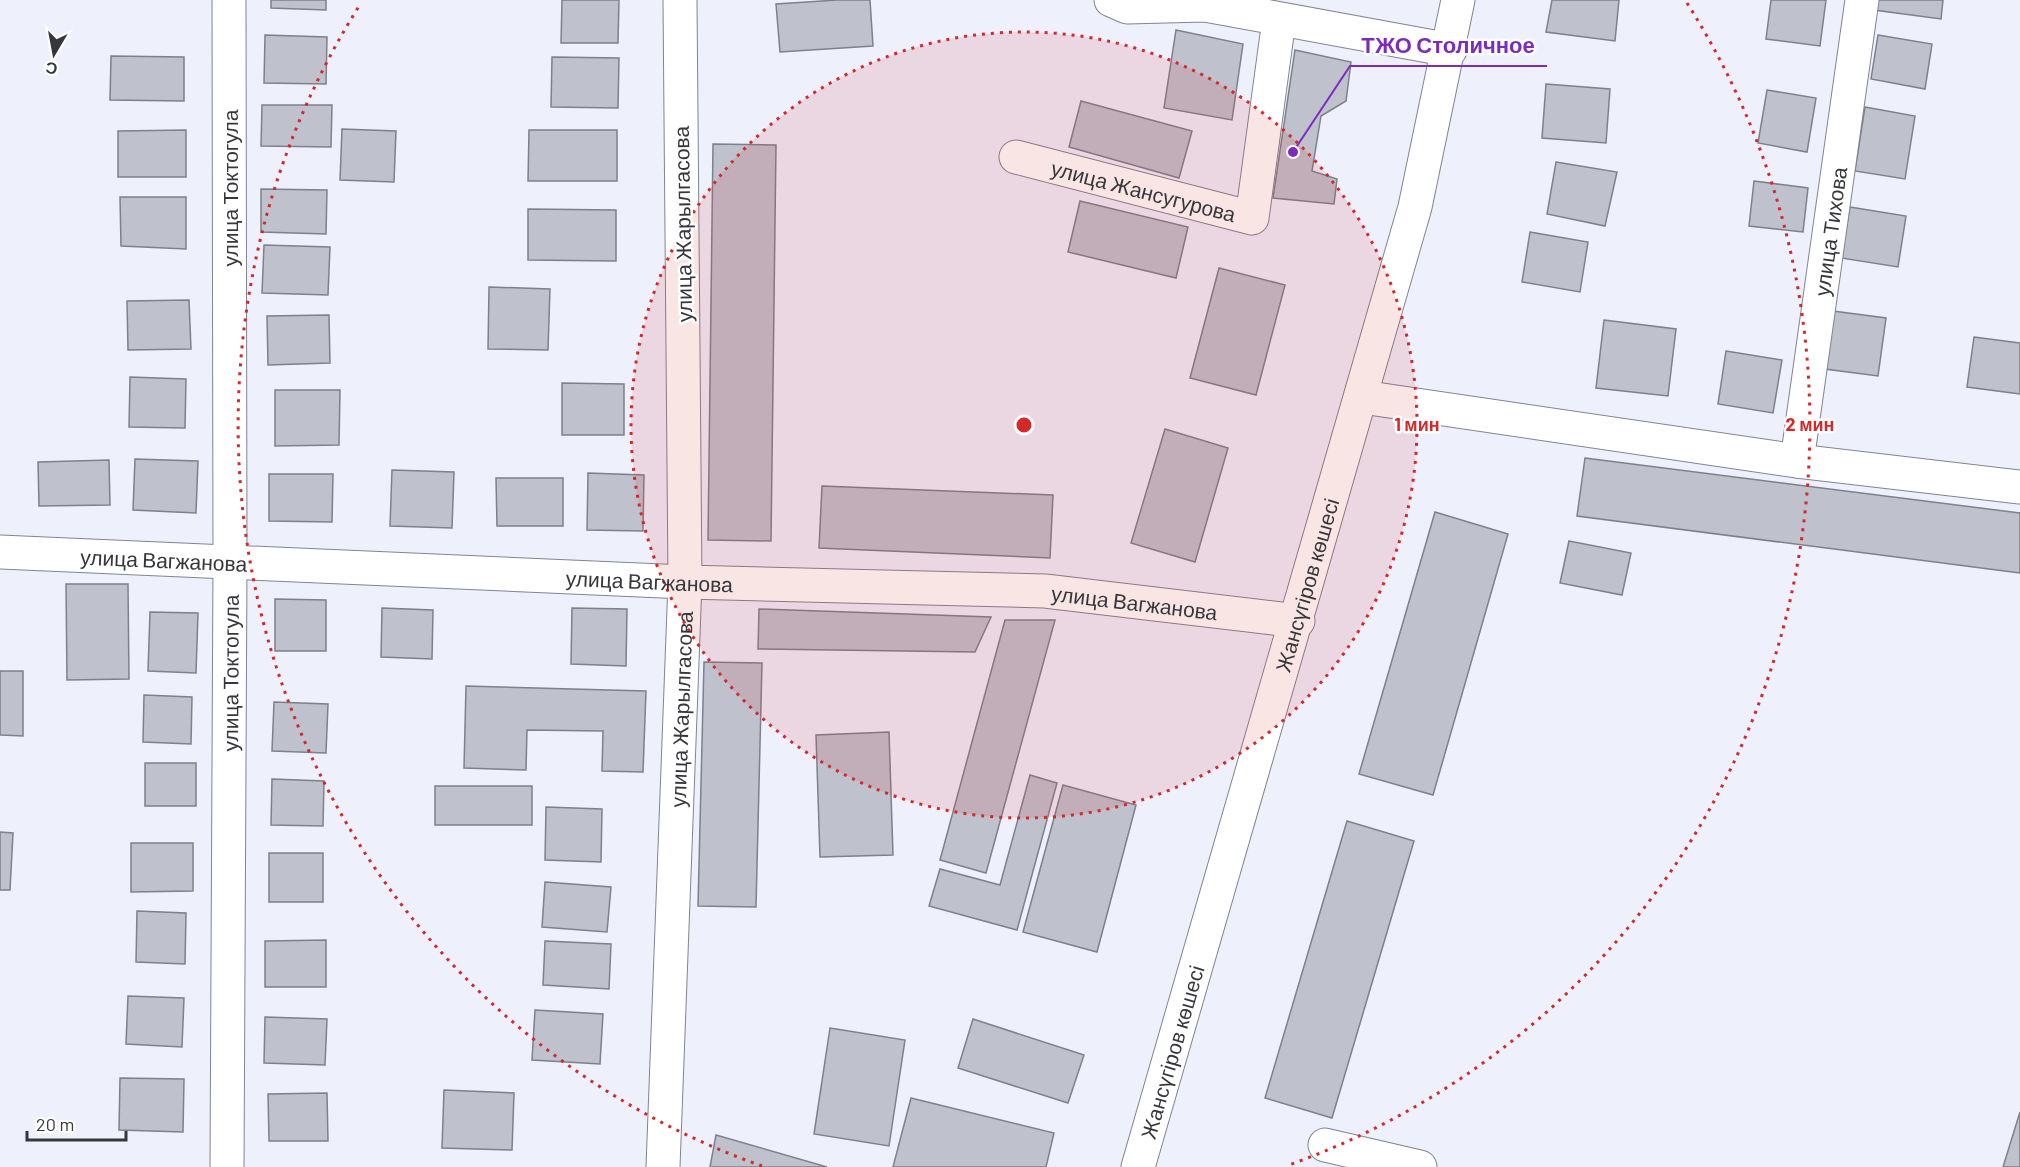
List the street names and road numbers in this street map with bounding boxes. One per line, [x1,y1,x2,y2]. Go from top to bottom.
street label: улица Токтогула [217,109,242,266]
street label: улица Жарылгасова [668,125,696,322]
street label: улица Жансугурова [1049,154,1239,226]
street label: улица Тихова [1808,165,1851,297]
street label: Жансүгіров көшесі [1269,495,1343,675]
street label: улица Вагжанова [80,543,248,575]
street label: улица Вагжанова [565,564,733,596]
street label: улица Вагжанова [1050,579,1219,624]
street label: улица Токтогула [217,594,242,752]
street label: улица Жарылгасова [664,610,696,808]
street label: Жансүгіров көшесі [1134,962,1208,1141]

